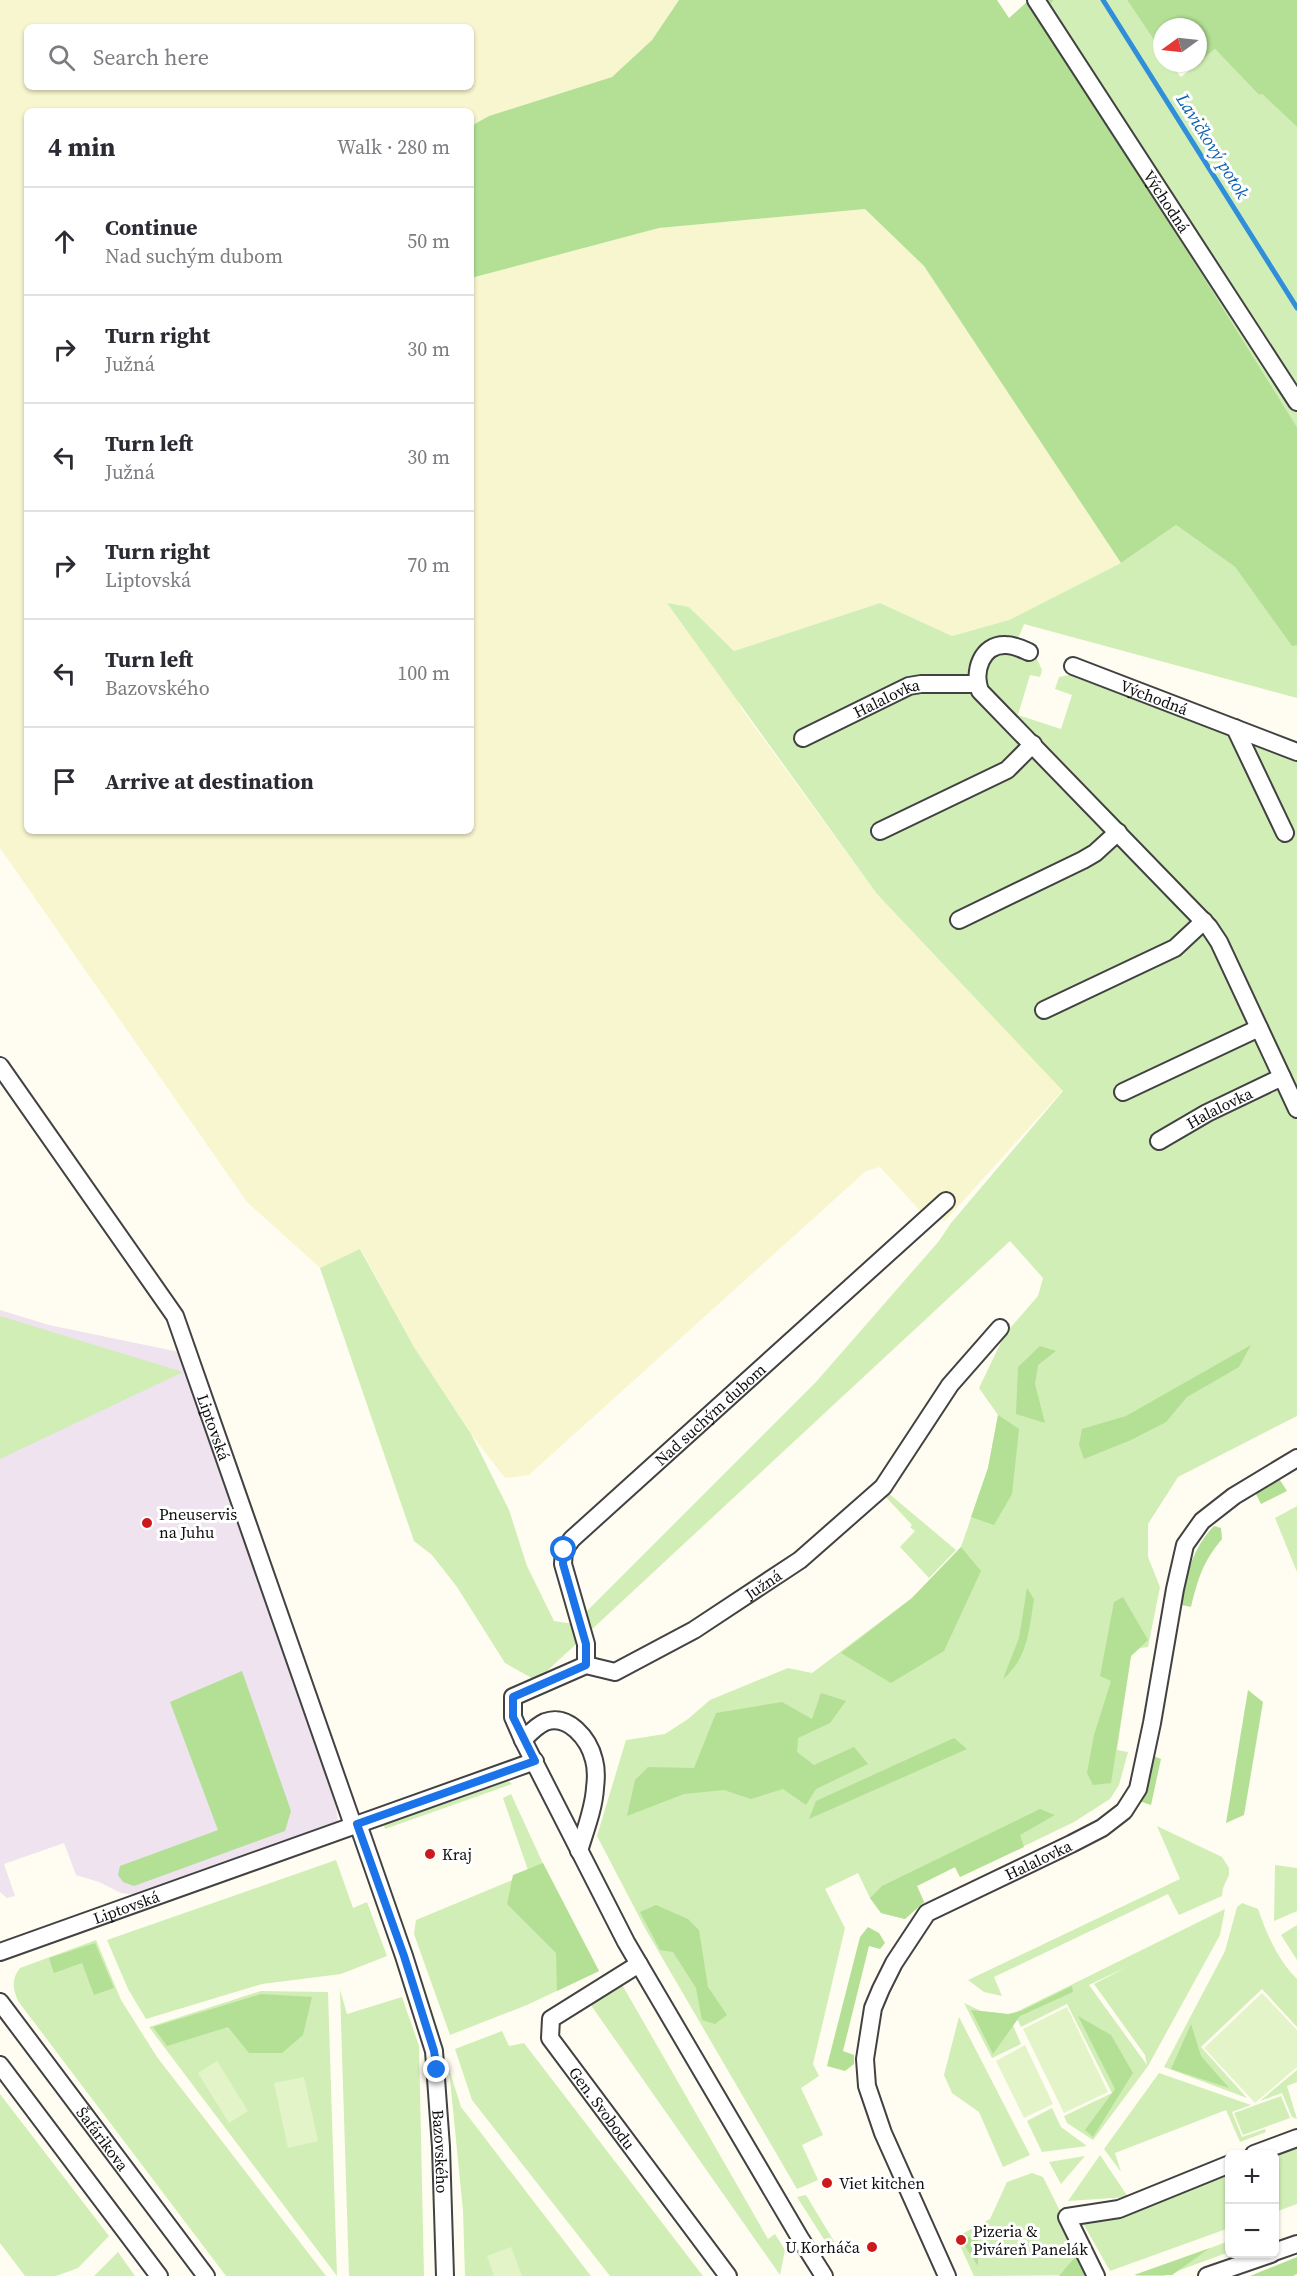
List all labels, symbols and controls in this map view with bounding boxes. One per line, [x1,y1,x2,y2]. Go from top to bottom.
north arrow [1153,18,1207,72]
search box [24,24,474,90]
icon: search [45,41,78,74]
text: Search here [93,42,209,72]
water label: Lavičkový potok [1170,88,1256,204]
text: 4 min [48,129,115,165]
text: Walk · 280 m [337,133,450,161]
street label: Východná [1138,166,1196,238]
text: Continue [105,212,198,242]
icon: ahead [48,225,81,258]
text: 50 m [407,227,450,255]
text: Nad suchým dubom [105,242,283,270]
text: Turn right [105,320,210,350]
icon: right [48,333,81,366]
text: 30 m [407,335,450,363]
text: Južná [105,350,155,378]
text: Turn left [105,428,193,458]
icon: left [48,441,81,474]
text: 30 m [407,443,450,471]
text: Južná [105,458,155,486]
text: Turn right [105,536,210,566]
icon: right [48,549,81,582]
text: 70 m [407,551,450,579]
text: Liptovská [105,566,191,594]
text: Turn left [105,644,193,674]
icon: left [48,657,81,690]
text: 100 m [397,659,450,687]
street label: Halalovka [850,673,922,723]
text: Bazovského [105,674,210,702]
street label: Východná [1117,674,1192,720]
icon: arrive [48,765,81,798]
text: Arrive at destination [105,766,314,796]
street label: Halalovka [1182,1081,1257,1134]
street label: Nad suchým dubom [650,1358,770,1470]
street label: Liptovská [192,1391,236,1464]
place label: Pneuservis na Juhu [159,1503,237,1543]
marker: Pneuservis na Juhu [140,1516,154,1530]
route start [550,1536,576,1562]
street label: Južná [740,1564,787,1605]
street label: Halalovka [1001,1834,1076,1885]
place label: Kraj [442,1843,472,1865]
marker: Kraj [423,1847,437,1861]
street label: Liptovská [90,1885,163,1929]
route end [423,2056,449,2082]
street label: Gen. Svobodu [564,2062,640,2154]
street label: Šafárikova [71,2102,135,2176]
street label: Bazovského [427,2109,453,2194]
map controls [1225,2150,1279,2258]
button: + [1225,2150,1279,2204]
place label: Viet kitchen [839,2172,925,2194]
marker: Viet kitchen [820,2176,834,2190]
button: − [1225,2204,1279,2258]
place label: Pizeria & Piváreň Panelák [973,2220,1088,2260]
marker: Pizeria & Piváreň Panelák [954,2233,968,2247]
place label: U Korháča [785,2236,861,2258]
marker: U Korháča [865,2240,879,2254]

